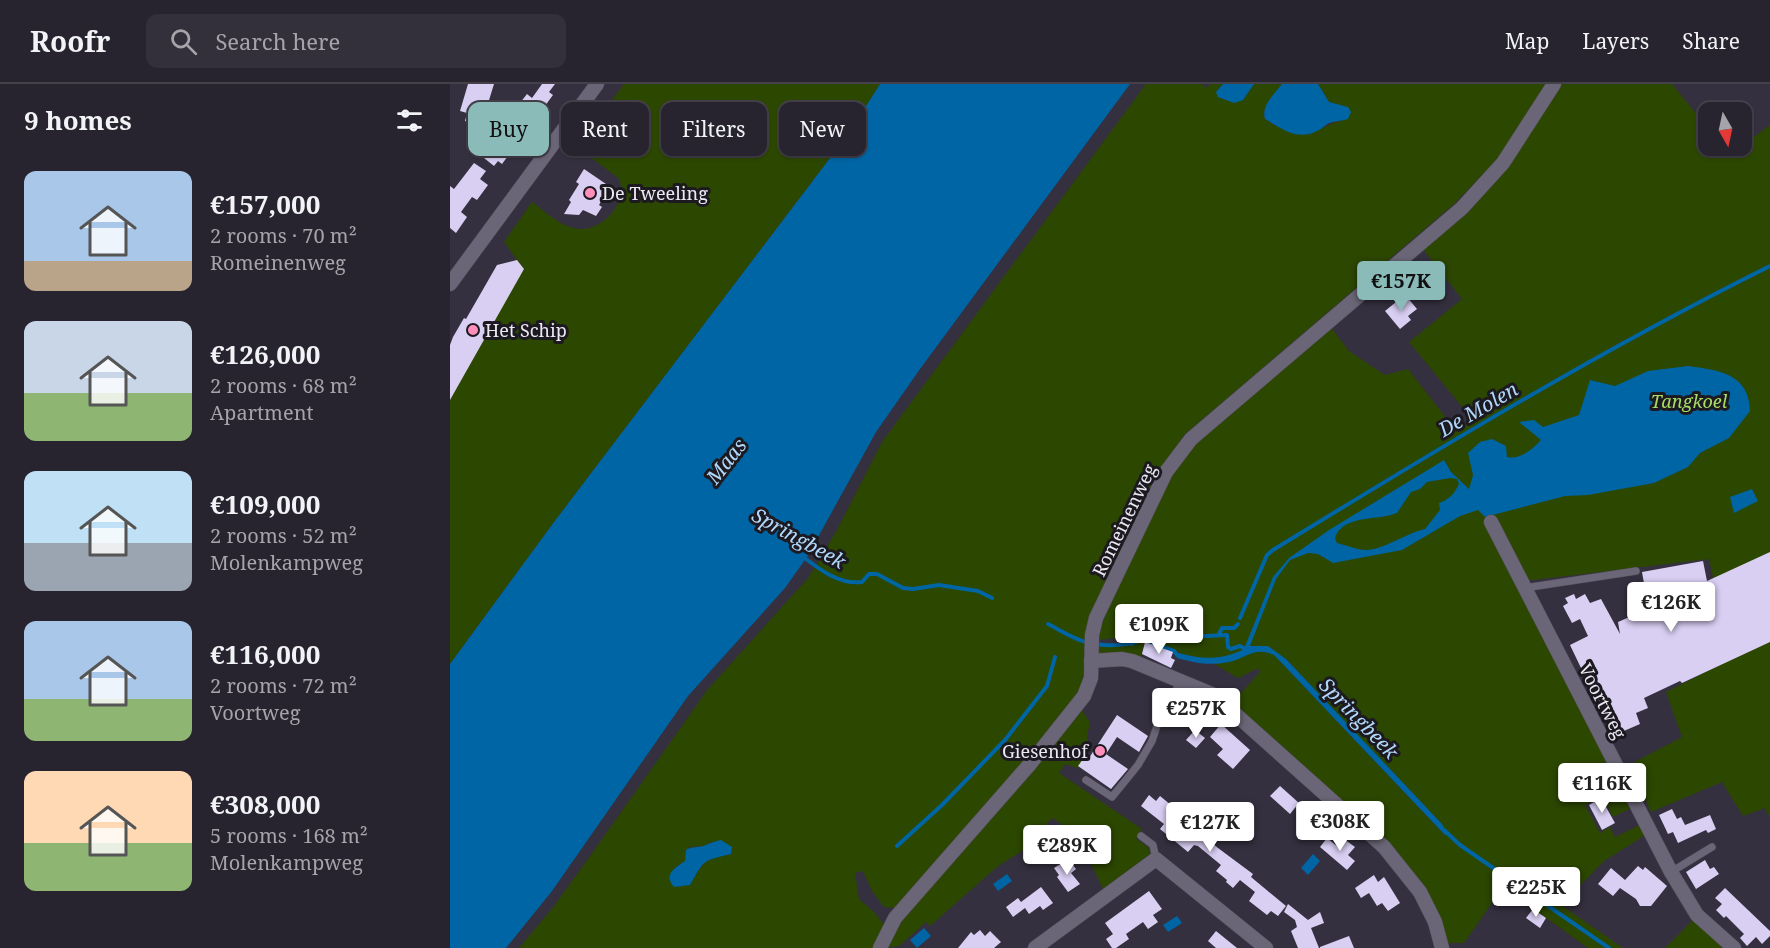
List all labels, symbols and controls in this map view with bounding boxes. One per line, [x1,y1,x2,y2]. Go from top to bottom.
search box [146,14,566,68]
text: Roofr [30,22,110,60]
icon: search [167,25,200,58]
text: Search here [215,26,340,56]
text: Map [1505,27,1549,55]
text: Layers [1582,27,1649,55]
text: Share [1682,27,1740,55]
text: 9 homes [24,102,132,138]
chip: Buy [468,102,549,156]
chip: Rent [561,102,649,156]
chip: Filters [661,102,767,156]
chip: New [779,102,866,156]
north arrow [1698,102,1752,156]
map controls [1698,102,1752,156]
icon: filters [393,104,426,137]
place label: De Tweeling [602,181,708,205]
text: €157,000 [210,186,320,222]
marker: De Tweeling [583,186,597,200]
icon: home [72,195,144,267]
text: 2 rooms · 70 m² [210,222,357,249]
text: Romeinenweg [210,249,346,276]
pin: €157K [1359,261,1443,312]
text: €157K [1371,267,1431,294]
place label: Het Schip [485,318,567,342]
marker: Het Schip [466,323,480,337]
text: €126,000 [210,336,320,372]
icon: home [72,345,144,417]
text: 2 rooms · 68 m² [210,372,357,399]
water label: De Molen [1432,375,1523,443]
park label: Tangkoel [1651,389,1728,413]
text: Apartment [210,399,314,426]
water label: Maas [699,433,752,490]
street label: Romeinenweg [1086,460,1162,580]
text: €109,000 [210,486,320,522]
icon: home [72,495,144,567]
water label: Springbeek [747,501,851,575]
text: 2 rooms · 52 m² [210,522,357,549]
text: Molenkampweg [210,549,363,576]
pin: €126K [1629,582,1713,633]
text: €126K [1641,588,1701,615]
pin: €109K [1117,604,1201,655]
text: €109K [1129,610,1189,637]
text: €116,000 [210,636,320,672]
icon: home [72,645,144,717]
street label: Voortweg [1574,659,1632,743]
water label: Springbeek [1313,671,1405,765]
text: 2 rooms · 72 m² [210,672,357,699]
pin: €257K [1154,688,1238,739]
text: €257K [1166,694,1226,721]
text: Voortweg [210,699,301,726]
place label: Giesenhof [1002,739,1089,763]
marker: Giesenhof [1093,744,1107,758]
pin: €116K [1560,763,1644,814]
text: €116K [1572,769,1632,796]
text: €308,000 [210,786,320,822]
icon: home [72,795,144,867]
pin: €308K [1298,801,1382,852]
pin: €127K [1168,802,1252,853]
text: €308K [1310,807,1370,834]
text: €127K [1180,808,1240,835]
text: 5 rooms · 168 m² [210,822,368,849]
pin: €289K [1025,825,1109,876]
text: €289K [1037,831,1097,858]
text: Molenkampweg [210,849,363,876]
pin: €225K [1494,867,1578,918]
text: €225K [1506,873,1566,900]

